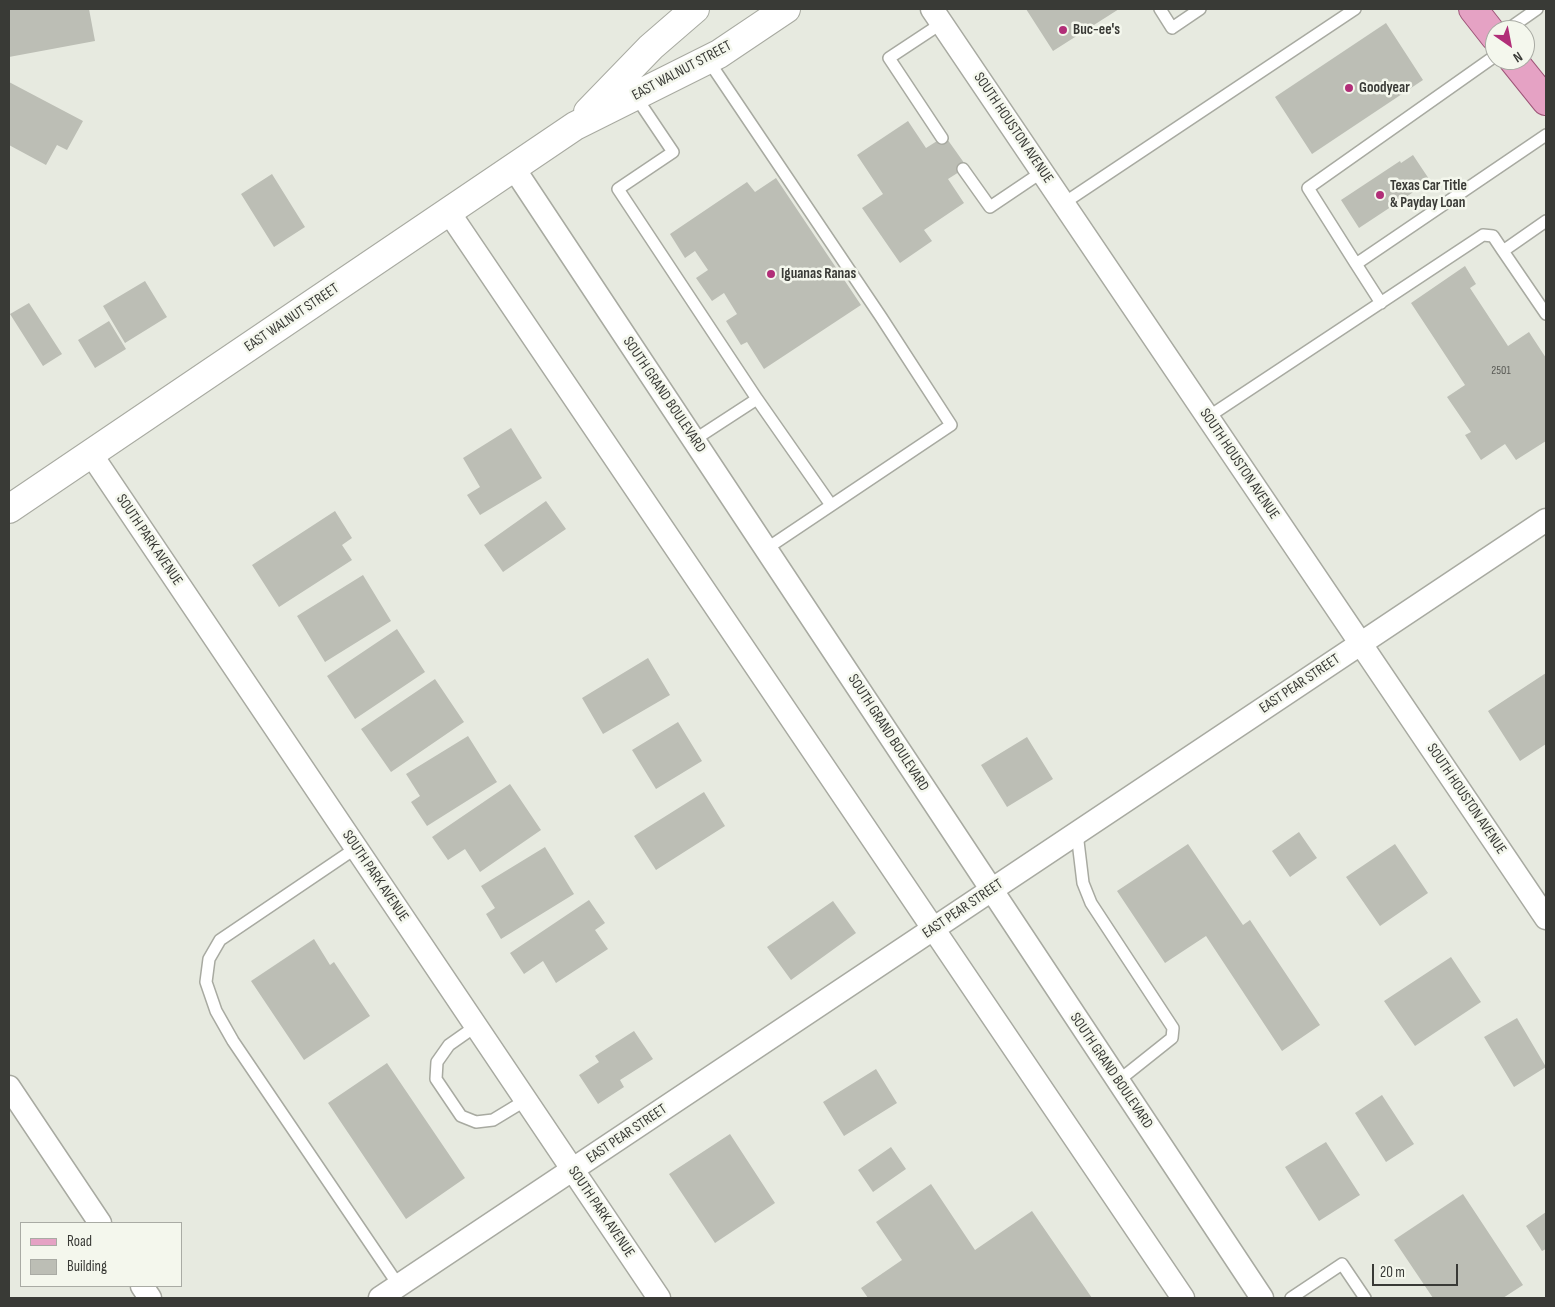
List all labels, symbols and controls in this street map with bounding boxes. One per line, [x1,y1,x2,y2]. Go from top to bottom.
north arrow [1485,20,1535,70]
place label: Buc-ee's [1073,21,1120,39]
marker: Buc-ee's [1057,24,1069,36]
street label: EAST WALNUT STREET [629,37,735,105]
text: N [1510,48,1526,66]
street label: SOUTH HOUSTON AVENUE [969,69,1057,187]
place label: Goodyear [1359,79,1410,97]
marker: Goodyear [1343,82,1355,94]
place label: Texas Car Title & Payday Loan [1390,177,1467,212]
marker: Texas Car Title & Payday Loan [1374,189,1386,201]
place label: Iguanas Ranas [781,265,856,283]
marker: Iguanas Ranas [765,268,777,280]
street label: EAST WALNUT STREET [241,280,343,356]
street label: SOUTH GRAND BOULEVARD [619,334,709,456]
house number: 2501 [1491,364,1511,378]
street label: SOUTH HOUSTON AVENUE [1195,405,1283,523]
street label: SOUTH PARK AVENUE [112,491,186,589]
street label: EAST PEAR STREET [1256,650,1344,718]
street label: SOUTH GRAND BOULEVARD [843,671,933,795]
street label: SOUTH HOUSTON AVENUE [1422,740,1510,858]
street label: SOUTH PARK AVENUE [338,827,412,925]
street label: EAST PEAR STREET [919,875,1007,943]
street label: SOUTH GRAND BOULEVARD [1066,1010,1156,1132]
street label: EAST PEAR STREET [583,1100,671,1168]
street label: SOUTH PARK AVENUE [564,1163,638,1261]
legend [20,1222,182,1287]
text: Road [67,1232,92,1251]
scale bar [1375,1254,1461,1286]
text: Building [67,1257,107,1276]
text: 20 m [1380,1263,1405,1282]

